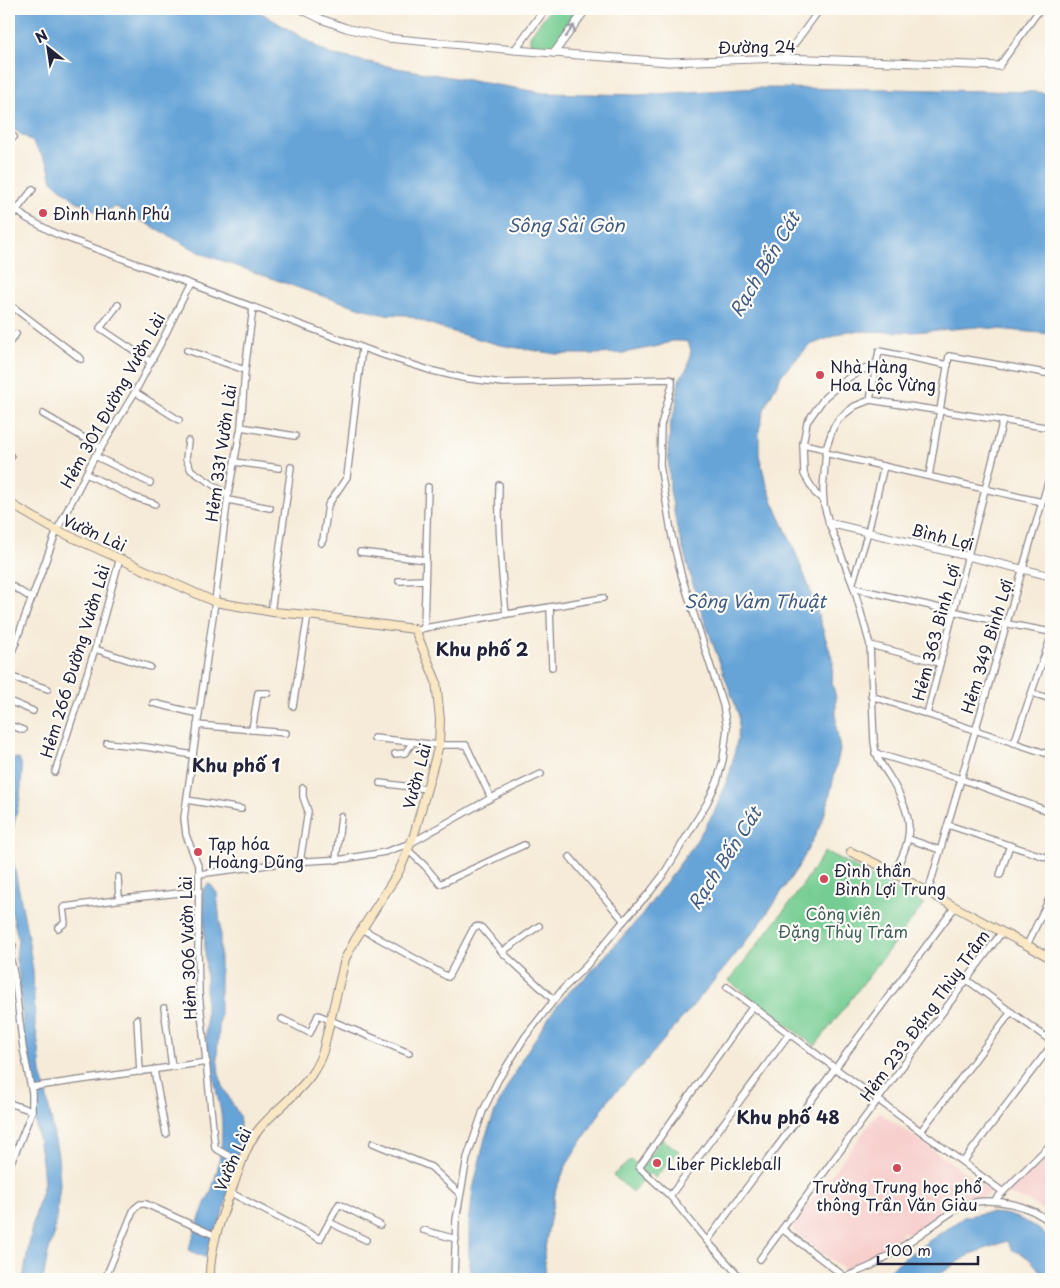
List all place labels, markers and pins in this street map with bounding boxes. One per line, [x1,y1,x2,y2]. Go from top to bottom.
place label: Đình Hanh Phú [53,201,170,225]
marker: Đình Hanh Phú [37,207,49,219]
place label: Nhà Hàng Hoa Lộc Vừng [830,354,936,396]
marker: Nhà Hàng Hoa Lộc Vừng [814,369,826,381]
place label: Tạp hóa Hoàng Dũng [208,831,304,873]
marker: Tạp hóa Hoàng Dũng [192,846,204,858]
place label: Đình thần Bình Lợi Trung [834,858,946,900]
marker: Đình thần Bình Lợi Trung [818,873,830,885]
place label: Liber Pickleball [667,1151,781,1175]
marker: Liber Pickleball [651,1157,663,1169]
marker: Trường Trung học phổ thông Trần Văn Giàu [891,1162,903,1174]
place label: Trường Trung học phổ thông Trần Văn Giàu [812,1174,982,1216]

